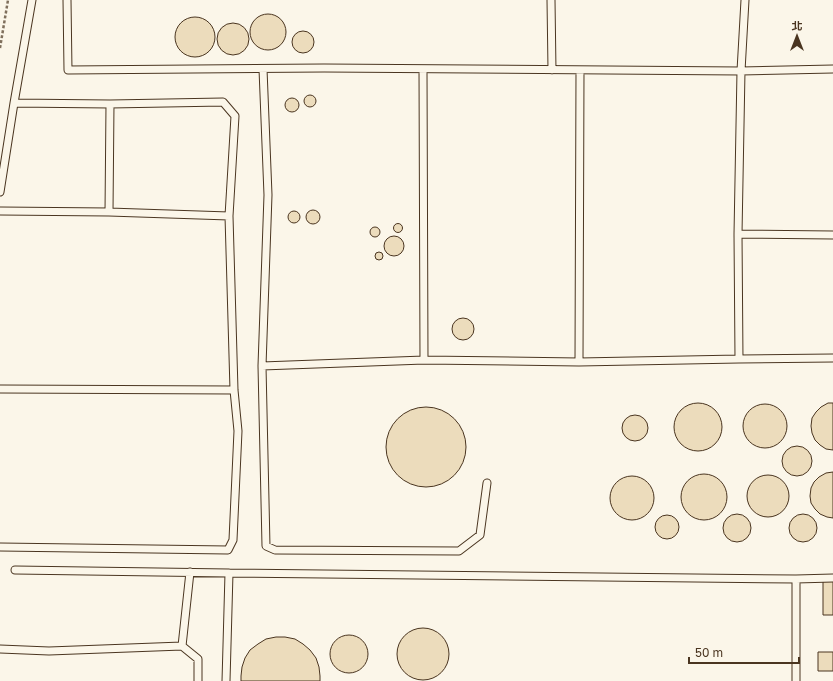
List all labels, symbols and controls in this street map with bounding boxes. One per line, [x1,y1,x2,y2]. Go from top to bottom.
north arrow [777,16,817,56]
text: 北 [792,19,803,32]
scale bar [689,639,799,665]
text: 50 m [695,645,723,660]

